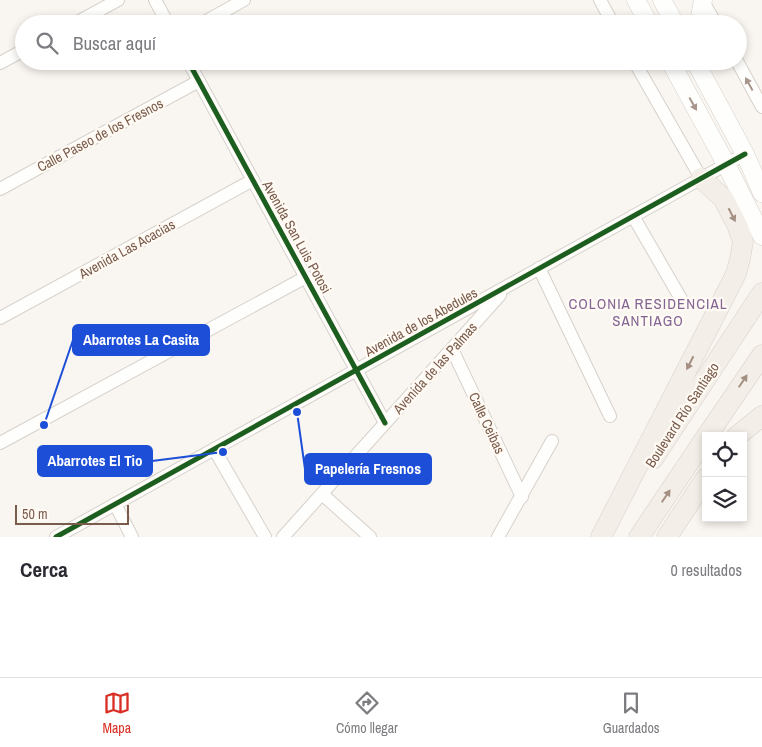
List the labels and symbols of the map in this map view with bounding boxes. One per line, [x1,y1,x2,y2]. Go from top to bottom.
one-way arrow [745,77,754,91]
street label: Calle Paseo de los Fresnos [34,94,166,176]
one-way arrow [689,97,697,111]
street label: Avenida San Luis Potosi [258,177,335,297]
one-way arrow [728,208,736,222]
street label: Avenida Las Acacias [75,215,178,283]
street label: Avenida de los Abedules [361,283,481,361]
district label: COLONIA RESIDENCIAL SANTIAGO [568,293,728,331]
street label: Avenida de las Palmas [388,318,481,418]
callout: Abarrotes La Casita [73,325,209,355]
text: Abarrotes La Casita [83,329,199,350]
one-way arrow [686,356,694,370]
street label: Boulevard Río Santiago [641,359,723,471]
one-way arrow [739,374,748,387]
street label: Calle Ceibas [465,389,509,457]
callout: Abarrotes El Tio [38,446,152,476]
text: Abarrotes El Tio [48,450,142,471]
callout: Papelería Fresnos [305,454,431,484]
text: Papelería Fresnos [315,458,421,479]
one-way arrow [662,490,671,503]
scale bar [15,502,129,525]

